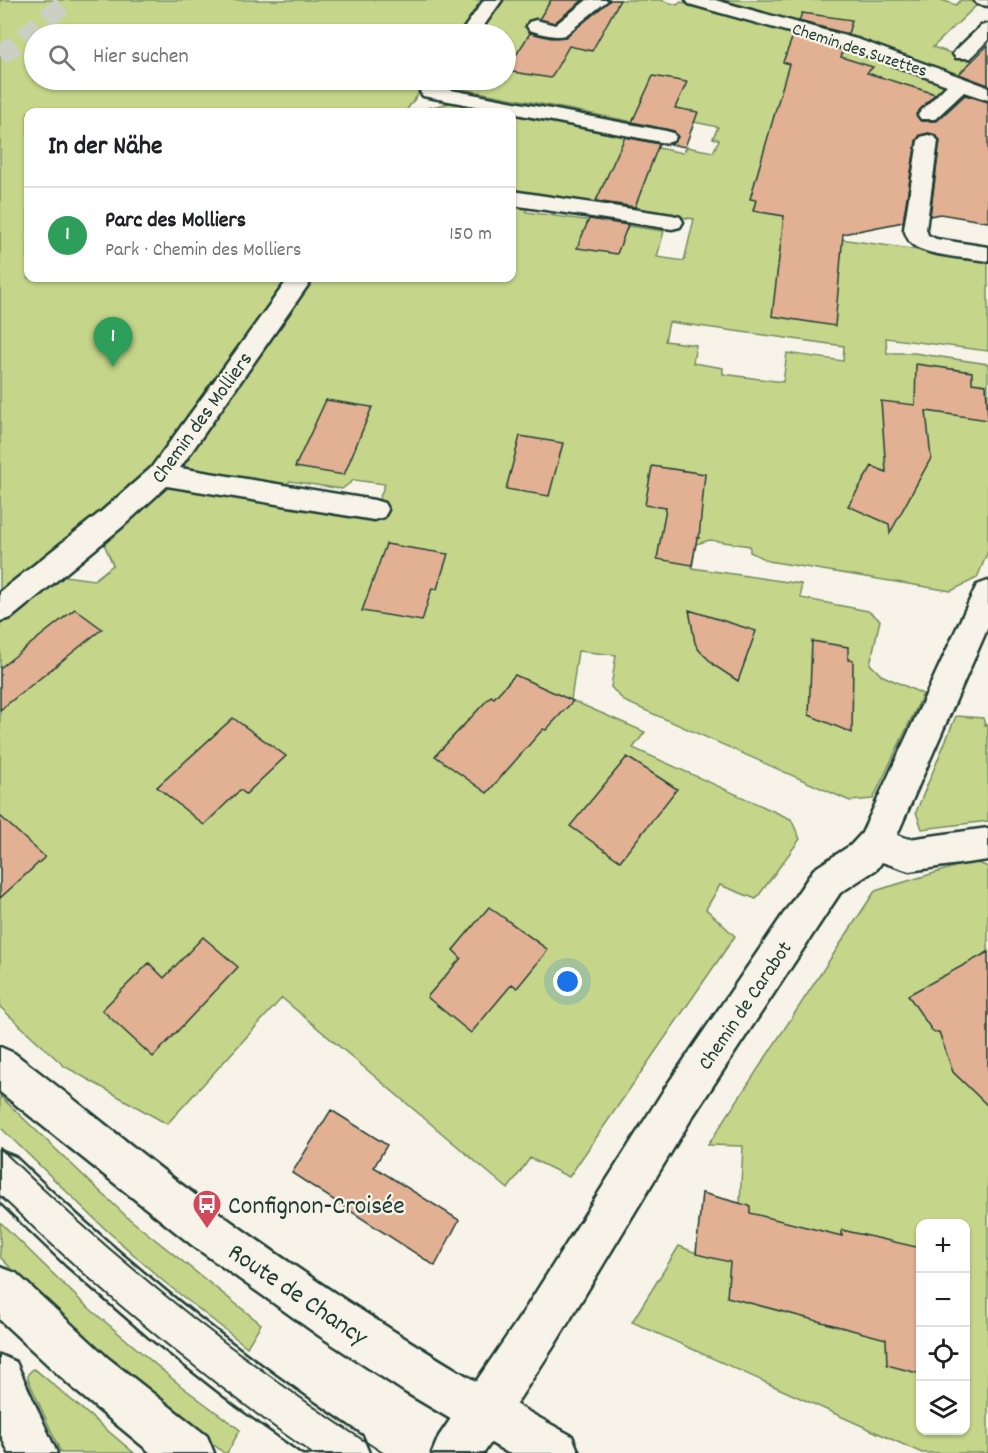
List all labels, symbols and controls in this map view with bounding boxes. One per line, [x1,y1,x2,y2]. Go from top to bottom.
street label: Chemin des Suzettes [789,18,930,85]
search box [24,24,516,90]
icon: search [45,41,78,74]
text: Hier suchen [93,42,189,73]
text: In der Nähe [48,129,162,166]
text: Parc des Molliers [105,206,246,237]
text: 1 [65,221,70,249]
text: 150 m [449,221,492,249]
text: Park · Chemin des Molliers [105,237,302,265]
pin: 1 [94,318,132,367]
street label: Chemin des Molliers [145,347,261,491]
street label: Chemin de Carabot [692,936,801,1077]
your location [553,967,582,996]
bus stop icon: Confignon-Croisée [191,1188,223,1230]
place label: Confignon-Croisée [228,1189,405,1226]
map controls [916,1219,970,1435]
button: + [916,1219,970,1273]
street label: Route de Chancy [220,1235,375,1357]
button: − [916,1273,970,1327]
button: locate [916,1327,970,1381]
button: layers [916,1381,970,1435]

